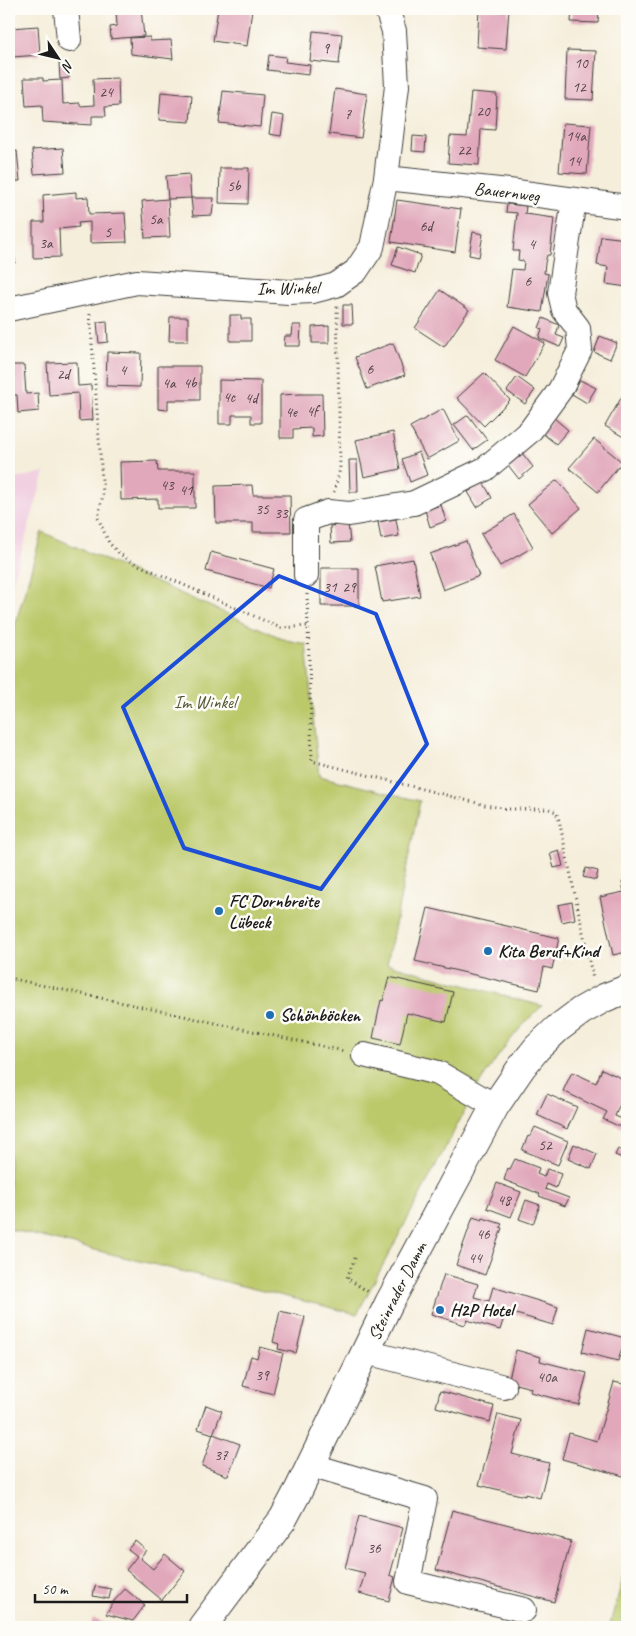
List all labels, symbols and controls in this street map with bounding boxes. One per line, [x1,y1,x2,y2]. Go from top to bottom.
north arrow [32,32,82,82]
house number: 9 [323,39,331,58]
house number: 10 [574,54,589,73]
text: N [57,57,78,76]
house number: 12 [572,78,587,97]
house number: 24 [99,83,114,102]
house number: 20 [476,102,491,121]
house number: 7 [345,105,353,124]
house number: 14a [566,127,587,146]
house number: 22 [457,141,472,160]
house number: 14 [567,152,582,171]
house number: 5b [227,177,242,196]
street label: Bauernweg [473,177,543,207]
house number: 5a [149,210,164,229]
house number: 6d [420,217,434,236]
house number: 5 [105,223,113,242]
house number: 3a [39,234,54,253]
house number: 4 [529,235,537,254]
house number: 6 [525,272,533,291]
street label: Im Winkel [257,276,322,300]
house number: 6 [367,360,375,379]
house number: 4 [120,361,128,380]
house number: 2d [57,365,71,384]
house number: 4a [162,374,177,393]
house number: 4b [183,374,198,393]
house number: 4c [223,388,236,407]
house number: 4d [245,389,259,408]
house number: 4f [306,402,321,421]
house number: 4e [285,403,298,422]
house number: 43 [160,476,175,495]
house number: 41 [179,481,194,500]
house number: 35 [255,500,270,519]
house number: 33 [274,504,289,523]
house number: 31 [323,578,338,597]
house number: 29 [342,578,357,597]
park label: Im Winkel [174,691,239,713]
place label: FC Dornbreite Lübeck [229,890,320,933]
marker: FC Dornbreite Lübeck [213,905,225,917]
place label: Kita Beruf+Kind [498,940,603,962]
marker: Kita Beruf+Kind [482,945,494,957]
place label: Schönböcken [280,1004,362,1026]
marker: Schönböcken [264,1009,276,1021]
house number: 52 [538,1136,553,1155]
house number: 48 [497,1191,512,1210]
house number: 46 [476,1225,491,1244]
street label: Steinrader Damm [363,1236,432,1344]
house number: 44 [468,1249,483,1268]
place label: H2P Hotel [450,1299,517,1321]
marker: H2P Hotel [434,1304,446,1316]
house number: 39 [255,1366,270,1385]
house number: 40a [537,1368,558,1387]
house number: 37 [214,1446,229,1465]
house number: 36 [367,1539,382,1558]
scale bar [35,1571,188,1603]
text: 50 m [42,1580,69,1599]

